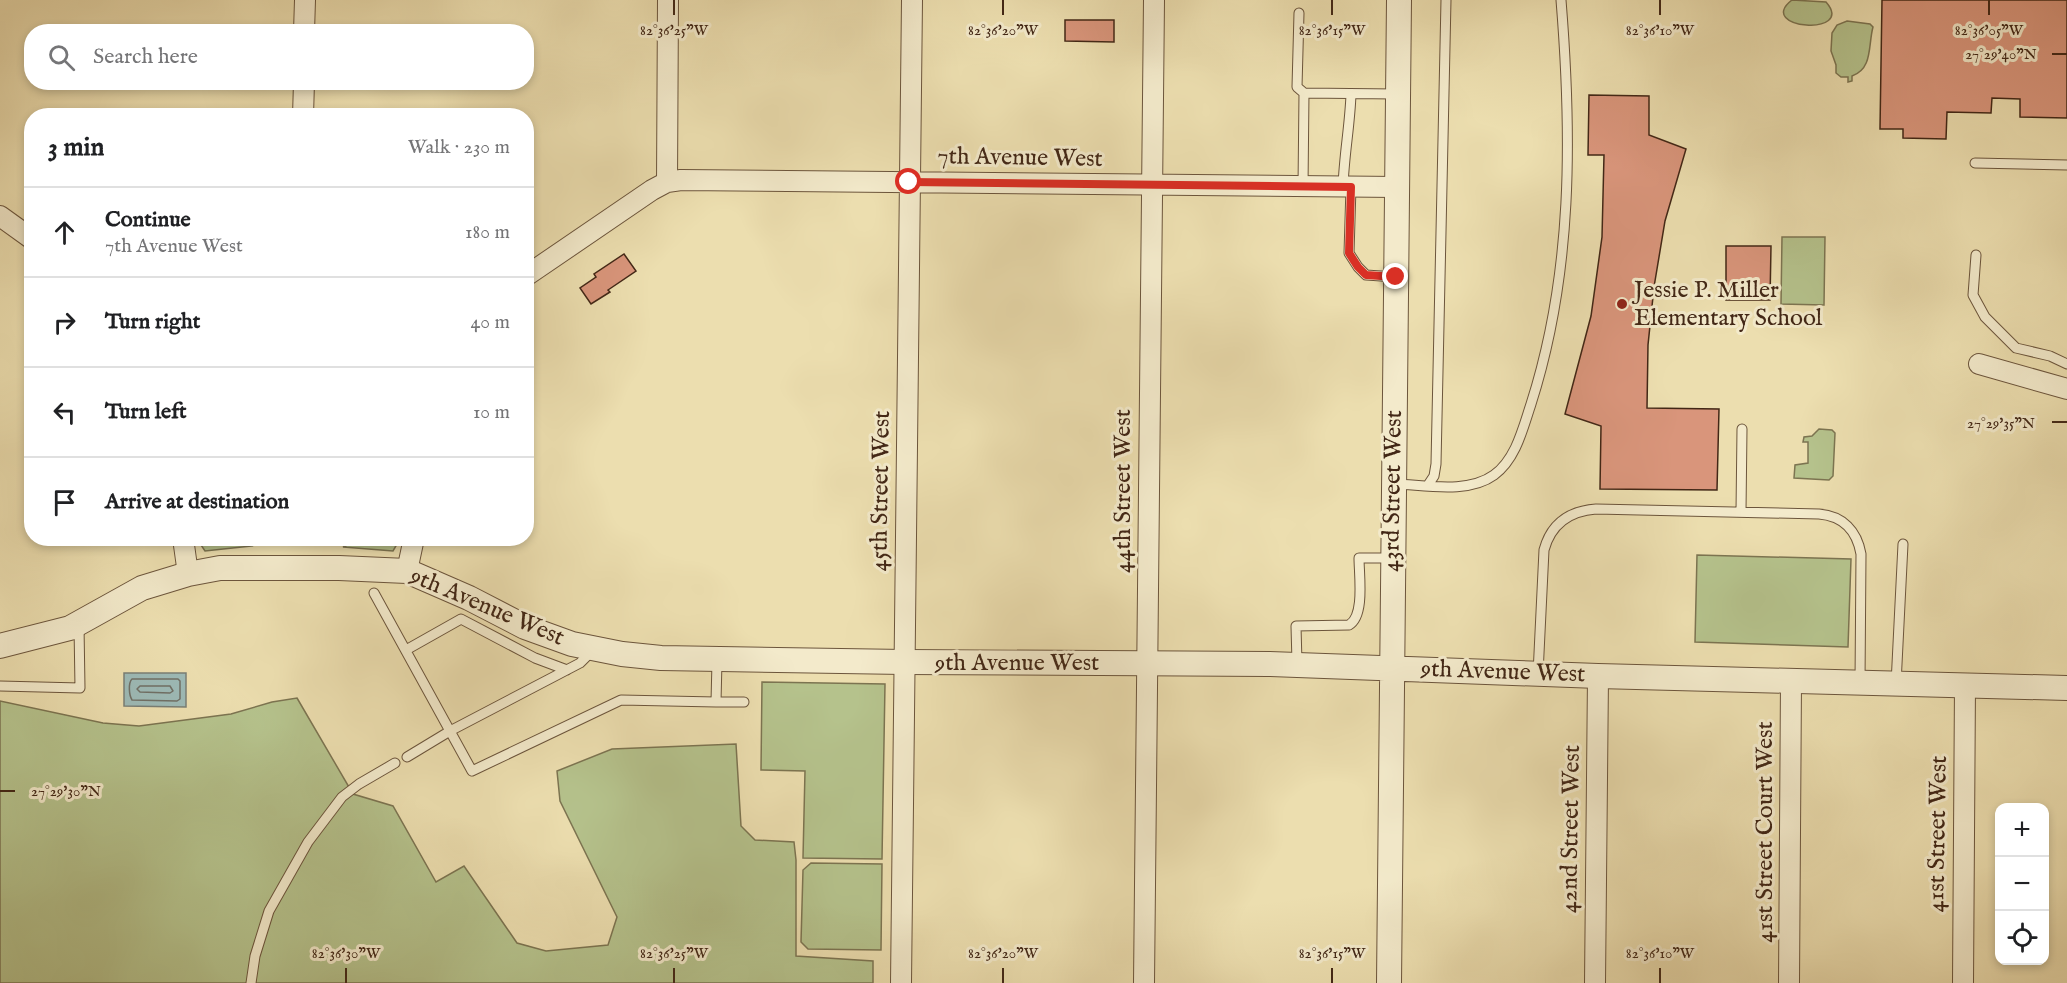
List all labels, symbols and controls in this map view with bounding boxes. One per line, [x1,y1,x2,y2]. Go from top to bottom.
text: 82°36'25"W [640,21,709,40]
text: 82°36'20"W [968,21,1039,40]
text: 82°36'15"W [1299,21,1366,40]
text: 82°36'10"W [1626,21,1695,40]
text: 82°36'05"W [1955,21,2024,40]
search box [24,24,534,90]
icon: search [45,41,78,74]
text: Search here [93,43,198,71]
text: 27°29'40"N [1965,45,2037,64]
text: 3 min [48,131,104,164]
text: Walk · 230 m [408,135,510,160]
street label: 7th Avenue West [937,141,1103,175]
route start [895,168,921,194]
text: Continue [105,206,191,234]
icon: ahead [48,216,81,249]
text: 180 m [465,220,510,245]
text: 7th Avenue West [105,234,243,259]
route end [1382,263,1408,289]
place label: Jessie P. Miller Elementary School [1631,275,1823,334]
marker: Jessie P. Miller Elementary School [1615,297,1629,311]
icon: right [48,306,81,339]
text: Turn right [105,308,200,336]
text: 40 m [471,310,510,335]
icon: left [48,396,81,429]
text: Turn left [105,398,187,426]
text: 10 m [473,400,510,425]
street label: 44th Street West [1108,409,1139,573]
street label: 45th Street West [864,410,898,572]
street label: 43rd Street West [1376,410,1410,572]
text: 27°29'35"N [1967,414,2035,433]
icon: arrive [48,486,81,519]
text: Arrive at destination [105,488,289,516]
street label: 9th Avenue West [404,560,569,653]
street label: 9th Avenue West [934,648,1099,679]
street label: 9th Avenue West [1419,654,1586,690]
street label: 41st Street Court West [1750,721,1781,943]
street label: 42nd Street West [1554,745,1588,913]
street label: 41st Street West [1921,755,1955,913]
text: 27°29'30"N [31,782,101,801]
map controls [1995,803,2049,965]
button: + [1995,803,2049,857]
button: − [1995,857,2049,911]
button: locate [1995,911,2049,965]
text: 82°36'30"W [312,944,381,963]
text: 82°36'25"W [640,944,709,963]
text: 82°36'20"W [968,944,1039,963]
text: 82°36'15"W [1299,944,1366,963]
text: 82°36'10"W [1626,944,1695,963]

